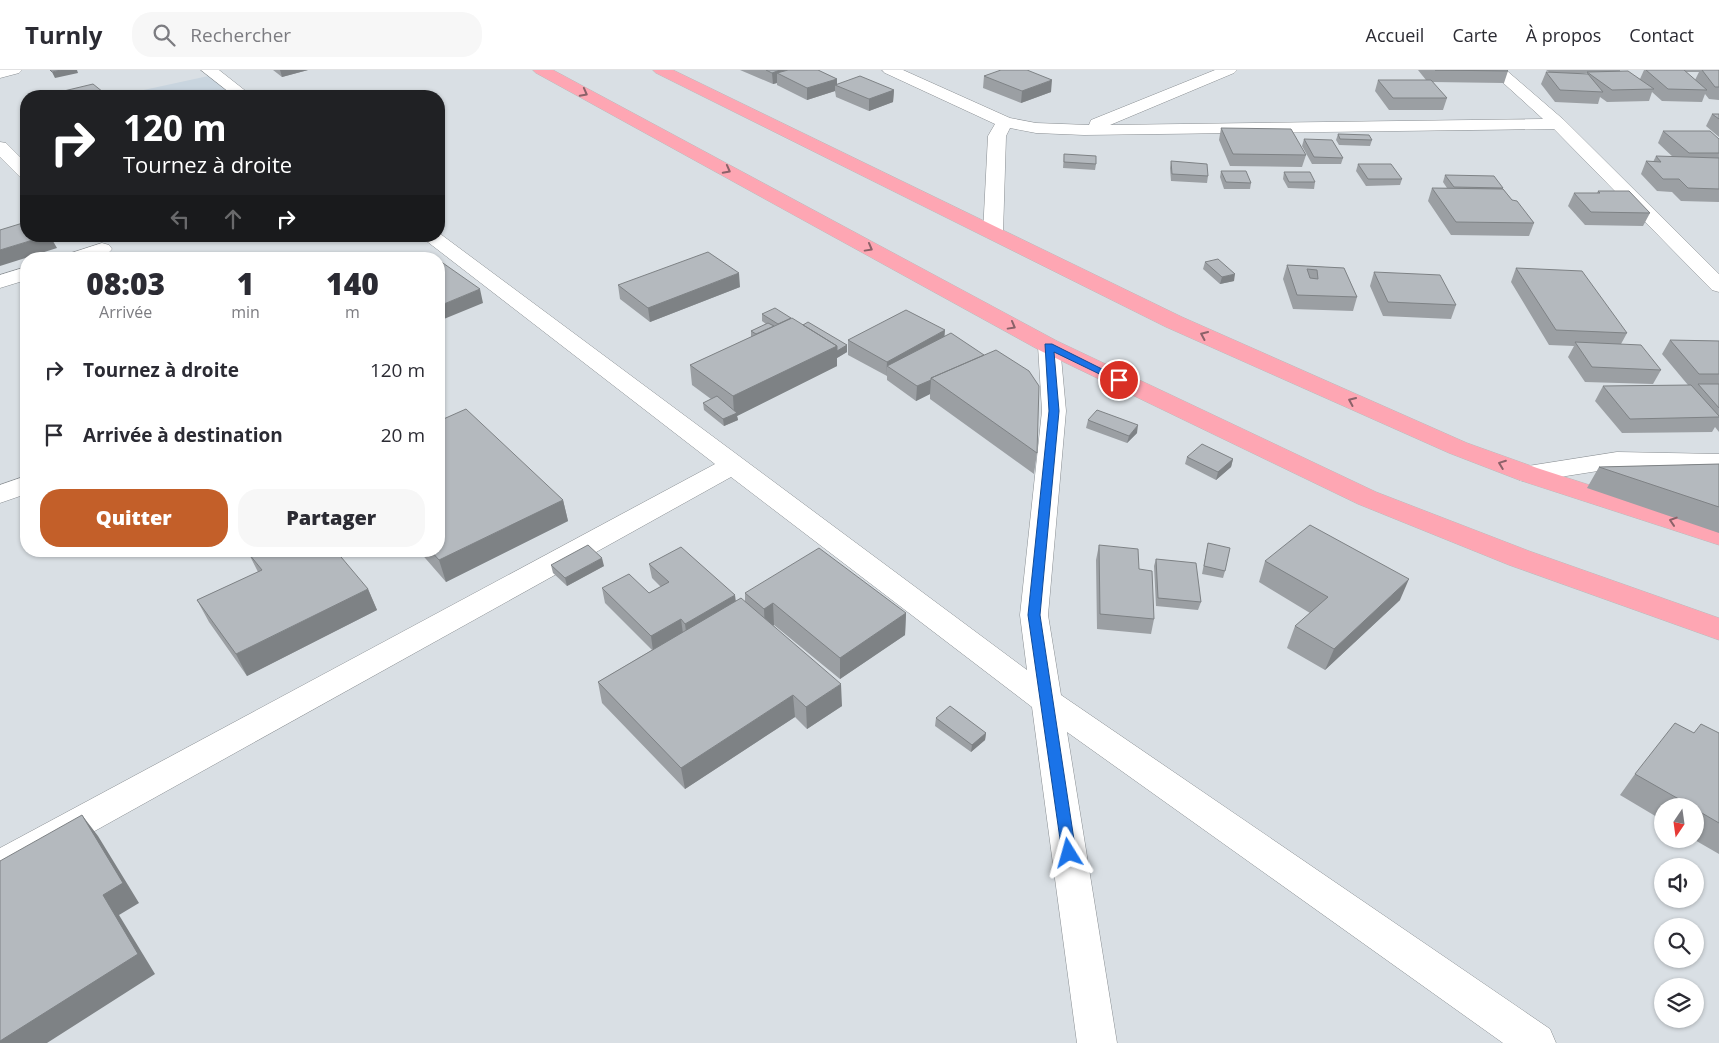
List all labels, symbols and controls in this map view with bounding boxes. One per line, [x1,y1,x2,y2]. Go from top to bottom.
search box [132,12,482,57]
text: Turnly [25,18,102,51]
icon: search [150,21,178,49]
text: Rechercher [190,22,291,48]
text: Accueil [1366,23,1424,47]
text: Carte [1452,23,1498,47]
text: À propos [1526,23,1601,47]
text: Contact [1629,23,1694,47]
one-way arrow [578,87,587,97]
text: 120 m [123,104,227,151]
icon: right [40,110,105,175]
text: Tournez à droite [123,149,292,179]
one-way arrow [721,164,730,174]
icon: left [166,205,194,233]
icon: ahead [219,205,247,233]
icon: right [272,205,300,233]
one-way arrow [864,242,873,252]
text: 08:03 [86,263,165,304]
text: 1 [237,263,254,304]
text: 140 [326,263,379,304]
text: Arrivée [99,301,152,323]
text: min [231,301,260,323]
text: m [345,301,360,323]
one-way arrow [1006,320,1015,330]
one-way arrow [1200,330,1209,341]
icon: right [40,356,68,384]
text: Tournez à droite [83,357,239,383]
text: 120 m [370,357,425,383]
pin [1098,359,1140,401]
icon: arrive [1105,366,1133,394]
one-way arrow [1348,396,1357,407]
icon: arrive [40,421,68,449]
text: Arrivée à destination [83,422,283,448]
text: 20 m [381,422,425,448]
one-way arrow [1498,460,1507,471]
button: Quitter [40,489,228,547]
button: Partager [238,489,425,547]
one-way arrow [1669,517,1677,527]
north arrow [1654,798,1704,848]
map controls [1654,798,1704,1028]
position arrow [1042,826,1094,878]
button: sound [1654,858,1704,908]
button: search [1654,918,1704,968]
button: layers [1654,978,1704,1028]

